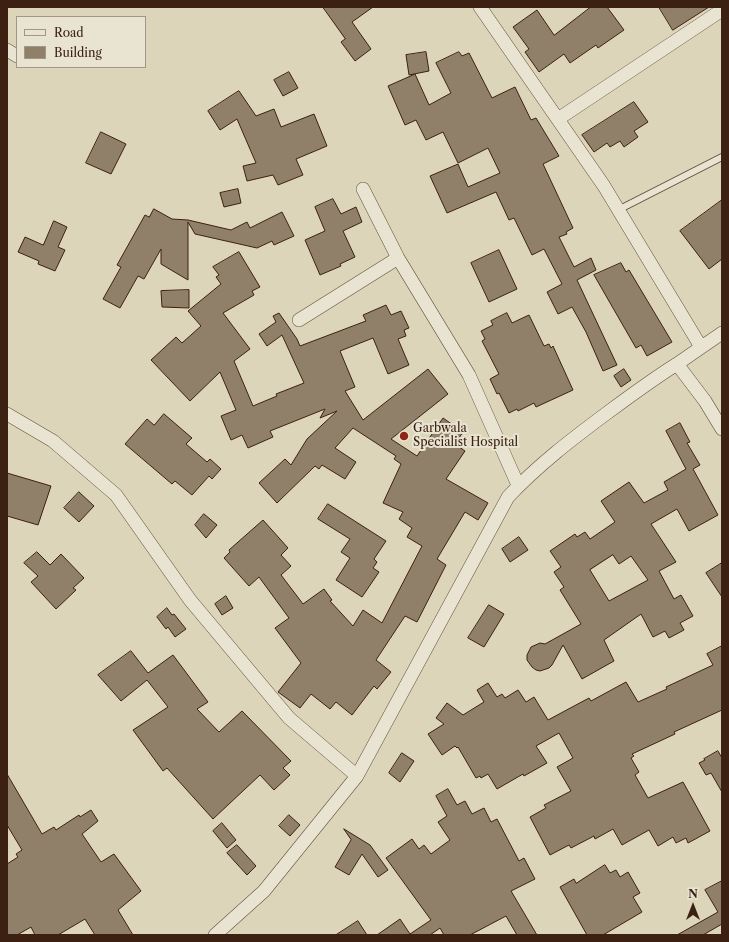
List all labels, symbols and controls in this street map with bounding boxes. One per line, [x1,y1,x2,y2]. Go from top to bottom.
legend [16,16,146,68]
text: Road [54,25,84,40]
text: Building [54,45,102,60]
place label: Garbwala Specialist Hospital [413,422,518,450]
marker: Garbwala Specialist Hospital [398,430,410,442]
north arrow [673,886,713,926]
text: N [688,887,698,901]

